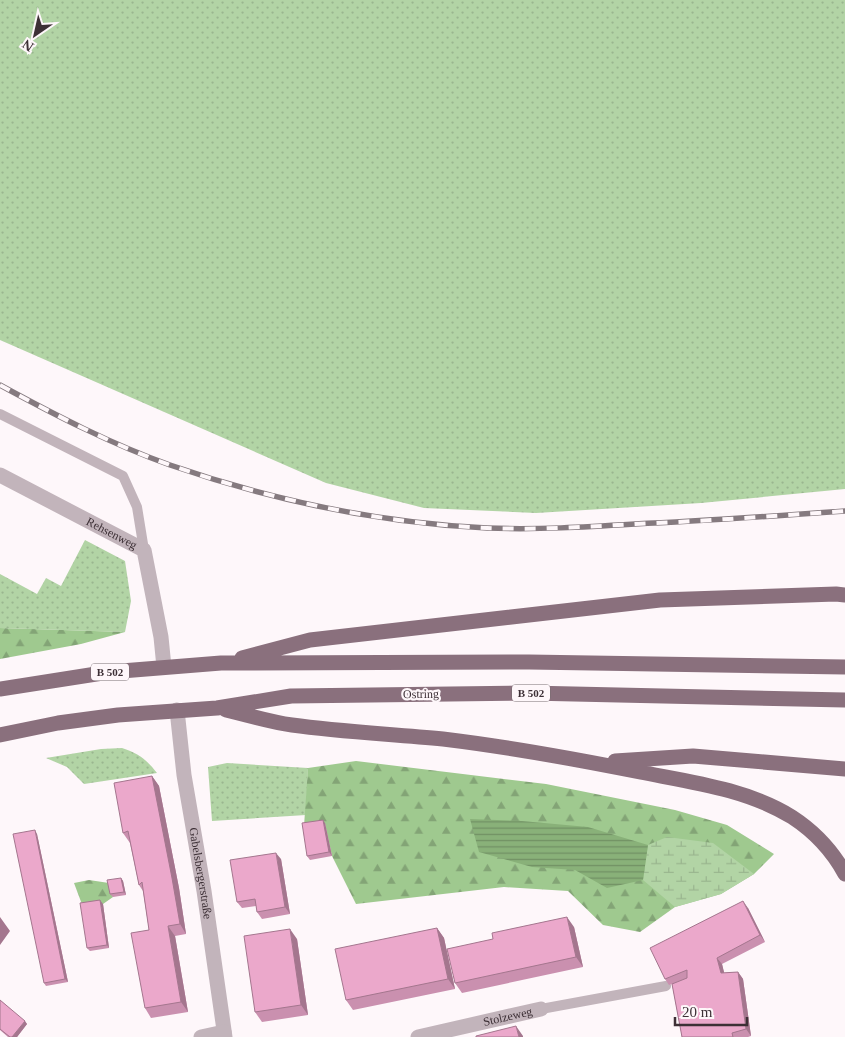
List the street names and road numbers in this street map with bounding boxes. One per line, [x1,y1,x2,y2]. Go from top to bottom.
street label: Rehsenweg [84,514,140,552]
road number: B 502 [91,664,129,680]
road number: B 502 [512,684,550,701]
street label: Ostring [403,687,439,701]
street label: Gabelsbergerstraße [186,826,215,920]
street label: Stolzeweg [482,1004,534,1029]

